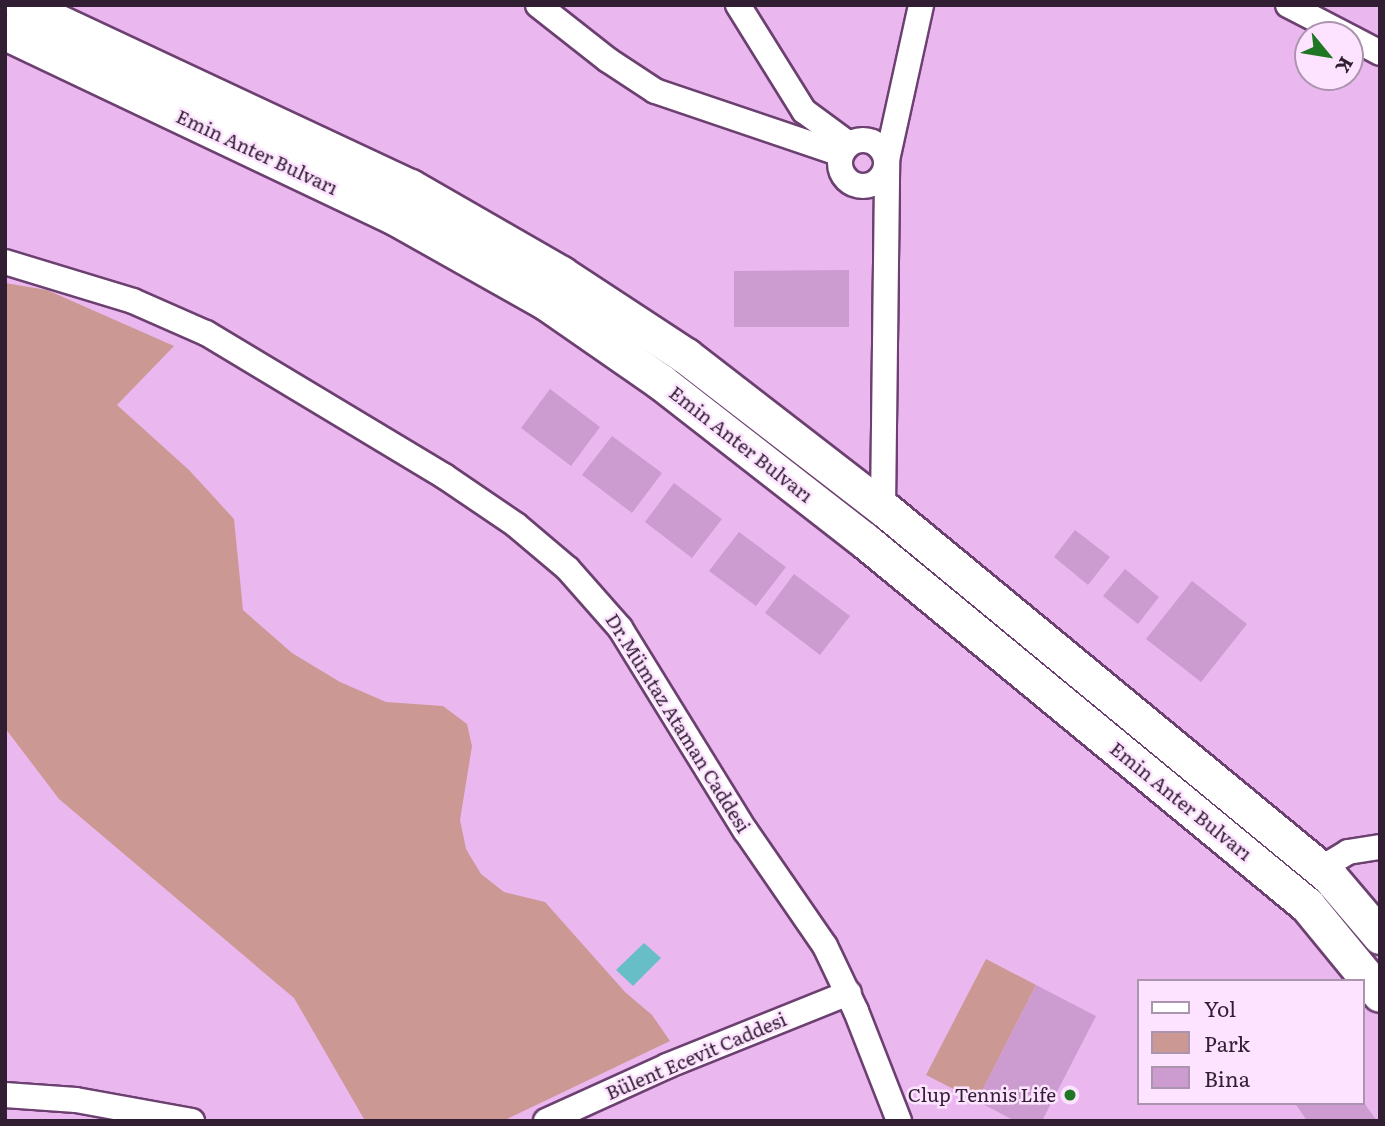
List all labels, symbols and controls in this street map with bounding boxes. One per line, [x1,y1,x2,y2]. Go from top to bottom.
north arrow [1294,21,1364,91]
text: K [1330,52,1361,79]
street label: Emin Anter Bulvarı [173,105,341,199]
street label: Emin Anter Bulvarı [665,381,817,507]
street label: Dr.Mümtaz Ataman Caddesi [601,609,755,837]
street label: Emin Anter Bulvarı [1106,737,1256,865]
legend [1136,979,1364,1105]
text: Yol [1204,992,1236,1023]
street label: Bülent Ecevit Caddesi [602,1008,790,1104]
text: Park [1204,1027,1250,1058]
text: Bina [1204,1062,1250,1093]
place label: Clup Tennis Life [908,1084,1056,1106]
marker: Clup Tennis Life [1062,1087,1078,1103]

